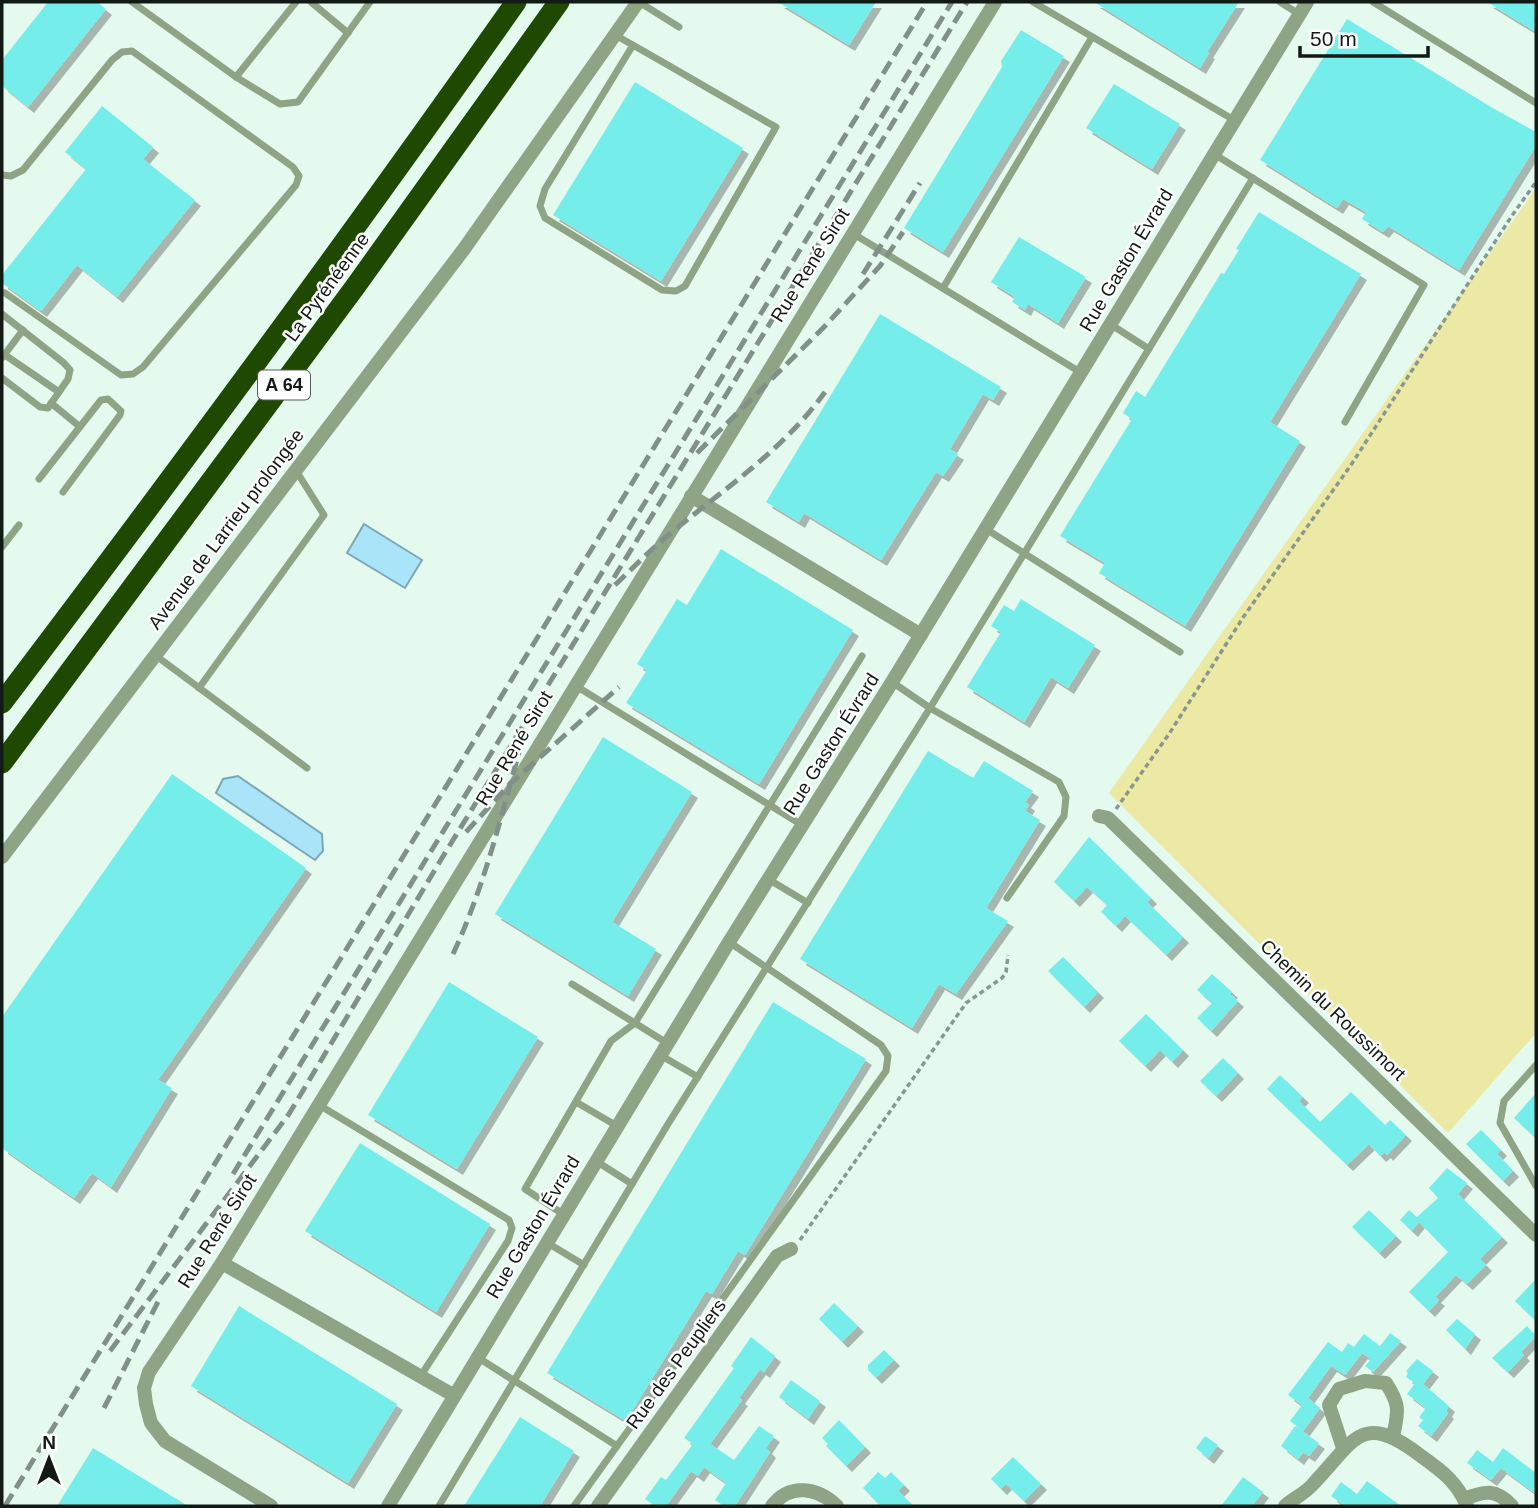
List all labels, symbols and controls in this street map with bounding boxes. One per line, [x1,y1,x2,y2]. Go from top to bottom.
scale bar [1300,14,1428,58]
text: 50 m [1310,27,1357,50]
street label: Rue Gaston Évrard [1075,185,1177,335]
street label: Rue René Sirot [767,204,854,326]
street label: La Pyrénéenne [281,229,373,345]
road number: A 64 [258,370,310,400]
street label: Avenue de Larrieu prolongée [144,425,308,633]
street label: Rue Gaston Évrard [779,669,883,819]
street label: Rue René Sirot [472,686,557,809]
street label: Chemin du Roussimort [1256,935,1410,1085]
street label: Rue Gaston Évrard [482,1152,584,1302]
street label: Rue René Sirot [174,1170,261,1292]
street label: Rue des Peupliers [622,1295,730,1433]
north arrow [14,1424,84,1494]
text: N [42,1432,56,1453]

